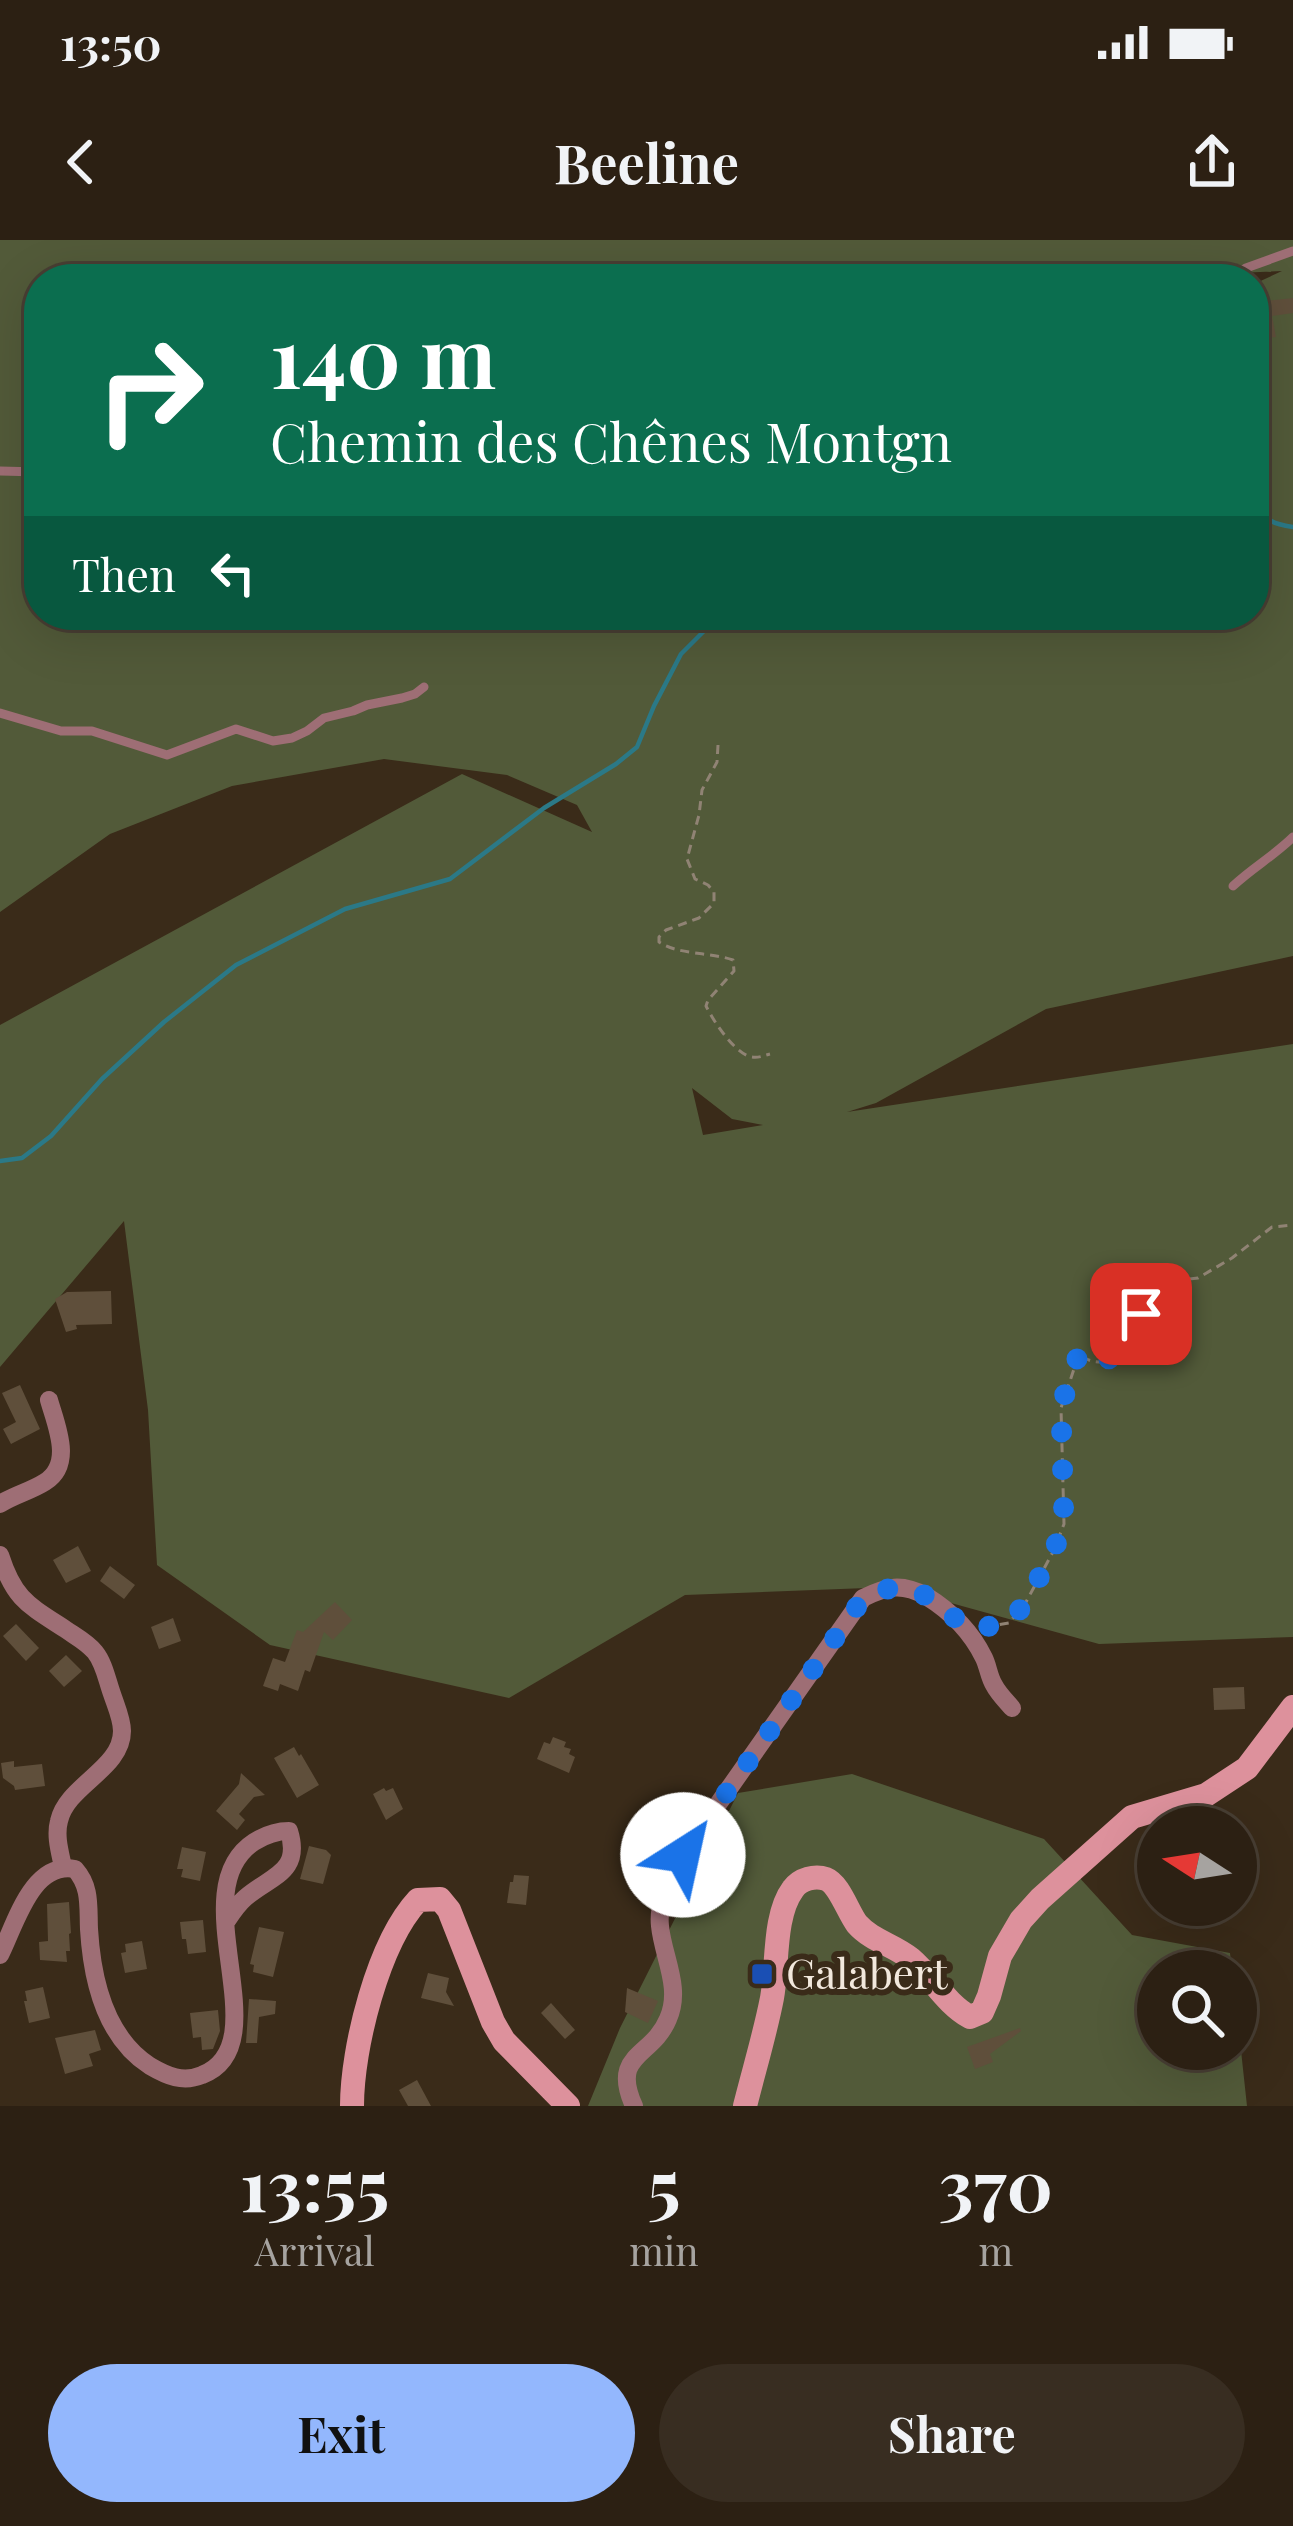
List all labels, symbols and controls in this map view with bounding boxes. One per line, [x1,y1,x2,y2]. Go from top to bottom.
text: 13:50 [60,12,162,72]
text: Beeline [554,126,739,198]
icon: back [48,129,114,195]
icon: share [1179,129,1245,195]
text: 140 m [270,298,496,410]
icon: right [72,312,228,468]
text: Chemin des Chênes Montgn [270,405,952,477]
icon: left [200,540,266,606]
text: Then [72,543,176,603]
pin [1090,1263,1192,1365]
icon: arrive [1108,1281,1174,1347]
position arrow [620,1792,746,1918]
north arrow [1137,1806,1257,1926]
map controls [1137,1806,1257,2070]
place label: Galabert [786,1944,949,2000]
button: search [1137,1950,1257,2070]
marker: Galabert [749,1961,775,1987]
text: 13:55 [240,2134,389,2230]
text: 5 [647,2134,680,2230]
text: 370 [939,2134,1053,2230]
text: Arrival [255,2224,375,2276]
text: min [629,2224,699,2276]
text: m [978,2224,1013,2276]
button: Exit [48,2364,635,2502]
button: Share [659,2364,1245,2502]

